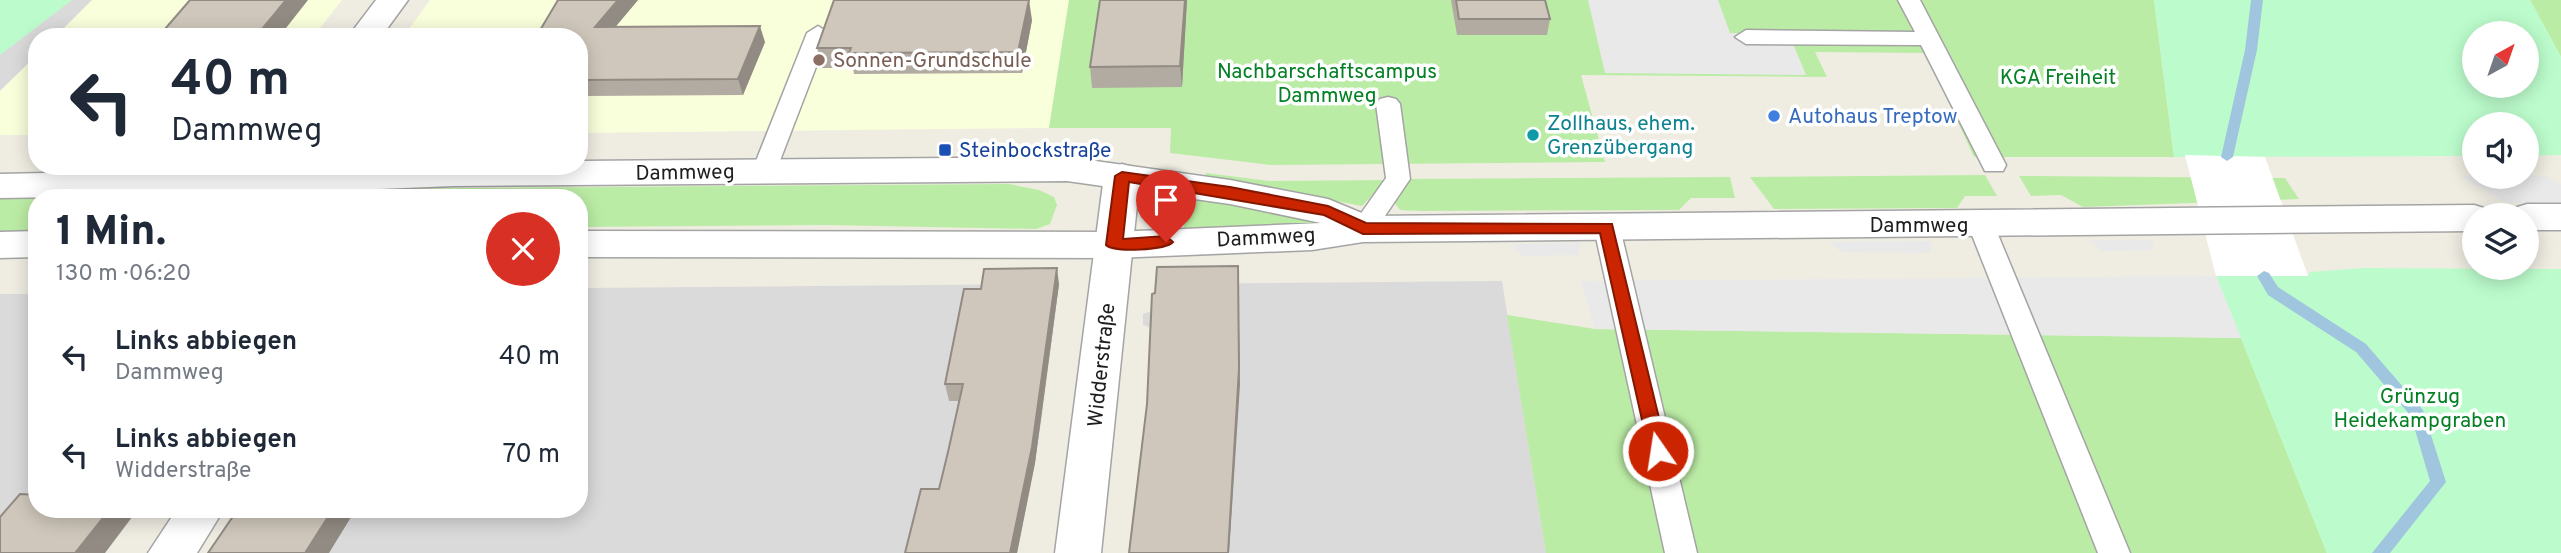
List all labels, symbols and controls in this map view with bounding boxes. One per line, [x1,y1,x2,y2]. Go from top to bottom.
north arrow [2462,21,2539,98]
map controls [2462,21,2539,280]
place label: Sonnen-Grundschule [833,48,1032,75]
text: 40 m [171,51,290,113]
marker: Sonnen-Grundschule [811,52,827,68]
icon: left [56,56,147,147]
park label: Nachbarschaftscampus Dammweg [1217,59,1437,110]
park label: KGA Freiheit [2000,65,2116,92]
place label: Autohaus Treptow [1788,104,1958,131]
marker: Autohaus Treptow [1766,108,1782,124]
place label: Zollhaus, ehem. Grenzübergang [1547,111,1695,162]
text: Dammweg [171,112,322,152]
button: sound [2462,112,2539,189]
marker: Zollhaus, ehem. Grenzübergang [1525,127,1541,143]
place label: Steinbockstraße [959,138,1111,165]
marker: Steinbockstraße [937,142,953,158]
street label: Dammweg [635,159,735,188]
pin [1136,170,1196,242]
icon: arrive [1147,181,1185,219]
button: layers [2462,203,2539,280]
text: 1 Min. [56,207,166,260]
button: close [486,212,560,286]
street label: Dammweg [1869,213,1969,240]
street label: Dammweg [1216,222,1316,255]
text: 130 m · 06:20 [56,260,191,289]
street label: Widderstraße [1083,302,1122,428]
text: Links abbiegen [115,326,297,359]
icon: left [56,338,94,376]
text: 40 m [499,341,560,374]
text: Dammweg [115,359,224,388]
park label: Grünzug Heidekampgraben [2334,384,2506,435]
position arrow [1621,414,1695,488]
text: Links abbiegen [115,424,297,457]
icon: left [56,436,94,474]
text: 70 m [502,439,560,472]
text: Widderstraße [115,457,251,486]

